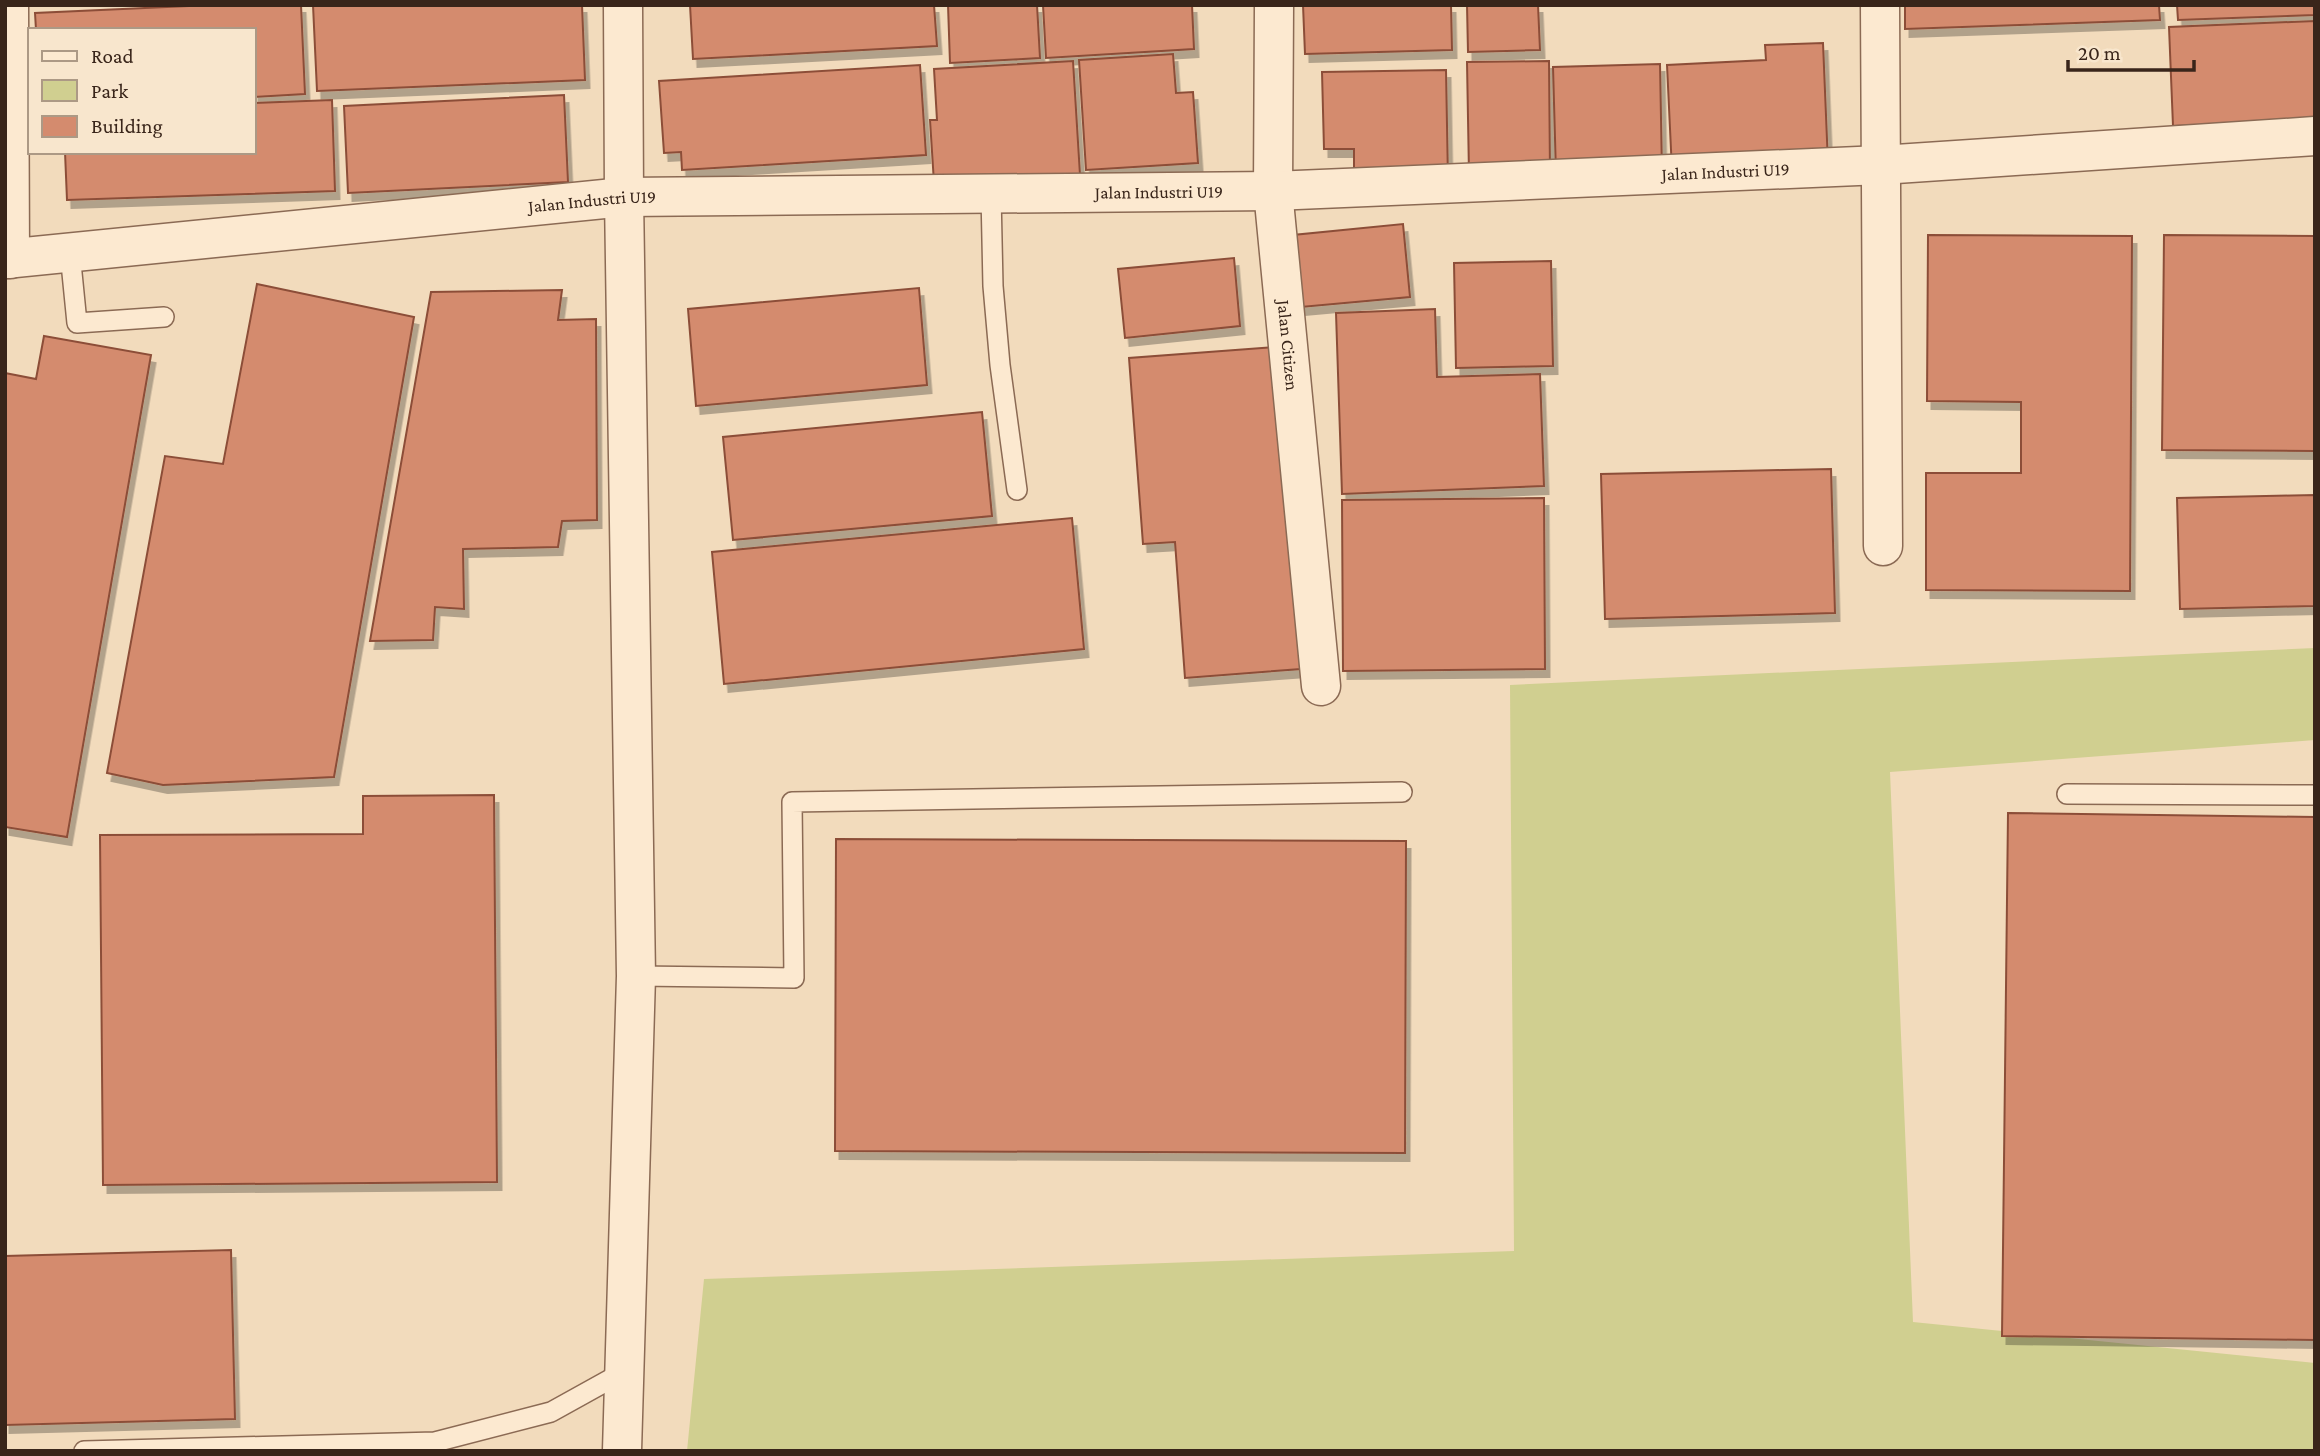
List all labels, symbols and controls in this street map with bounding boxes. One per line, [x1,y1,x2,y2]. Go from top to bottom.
legend [28,28,256,154]
scale bar [2068,28,2194,72]
text: 20 m [2078,41,2121,65]
text: Road [91,44,134,68]
text: Park [91,79,128,103]
text: Building [91,114,163,138]
street label: Jalan Industri U19 [1659,159,1790,184]
street label: Jalan Industri U19 [1093,181,1223,203]
street label: Jalan Industri U19 [525,187,656,217]
street label: Jalan Citizen [1273,297,1302,392]

